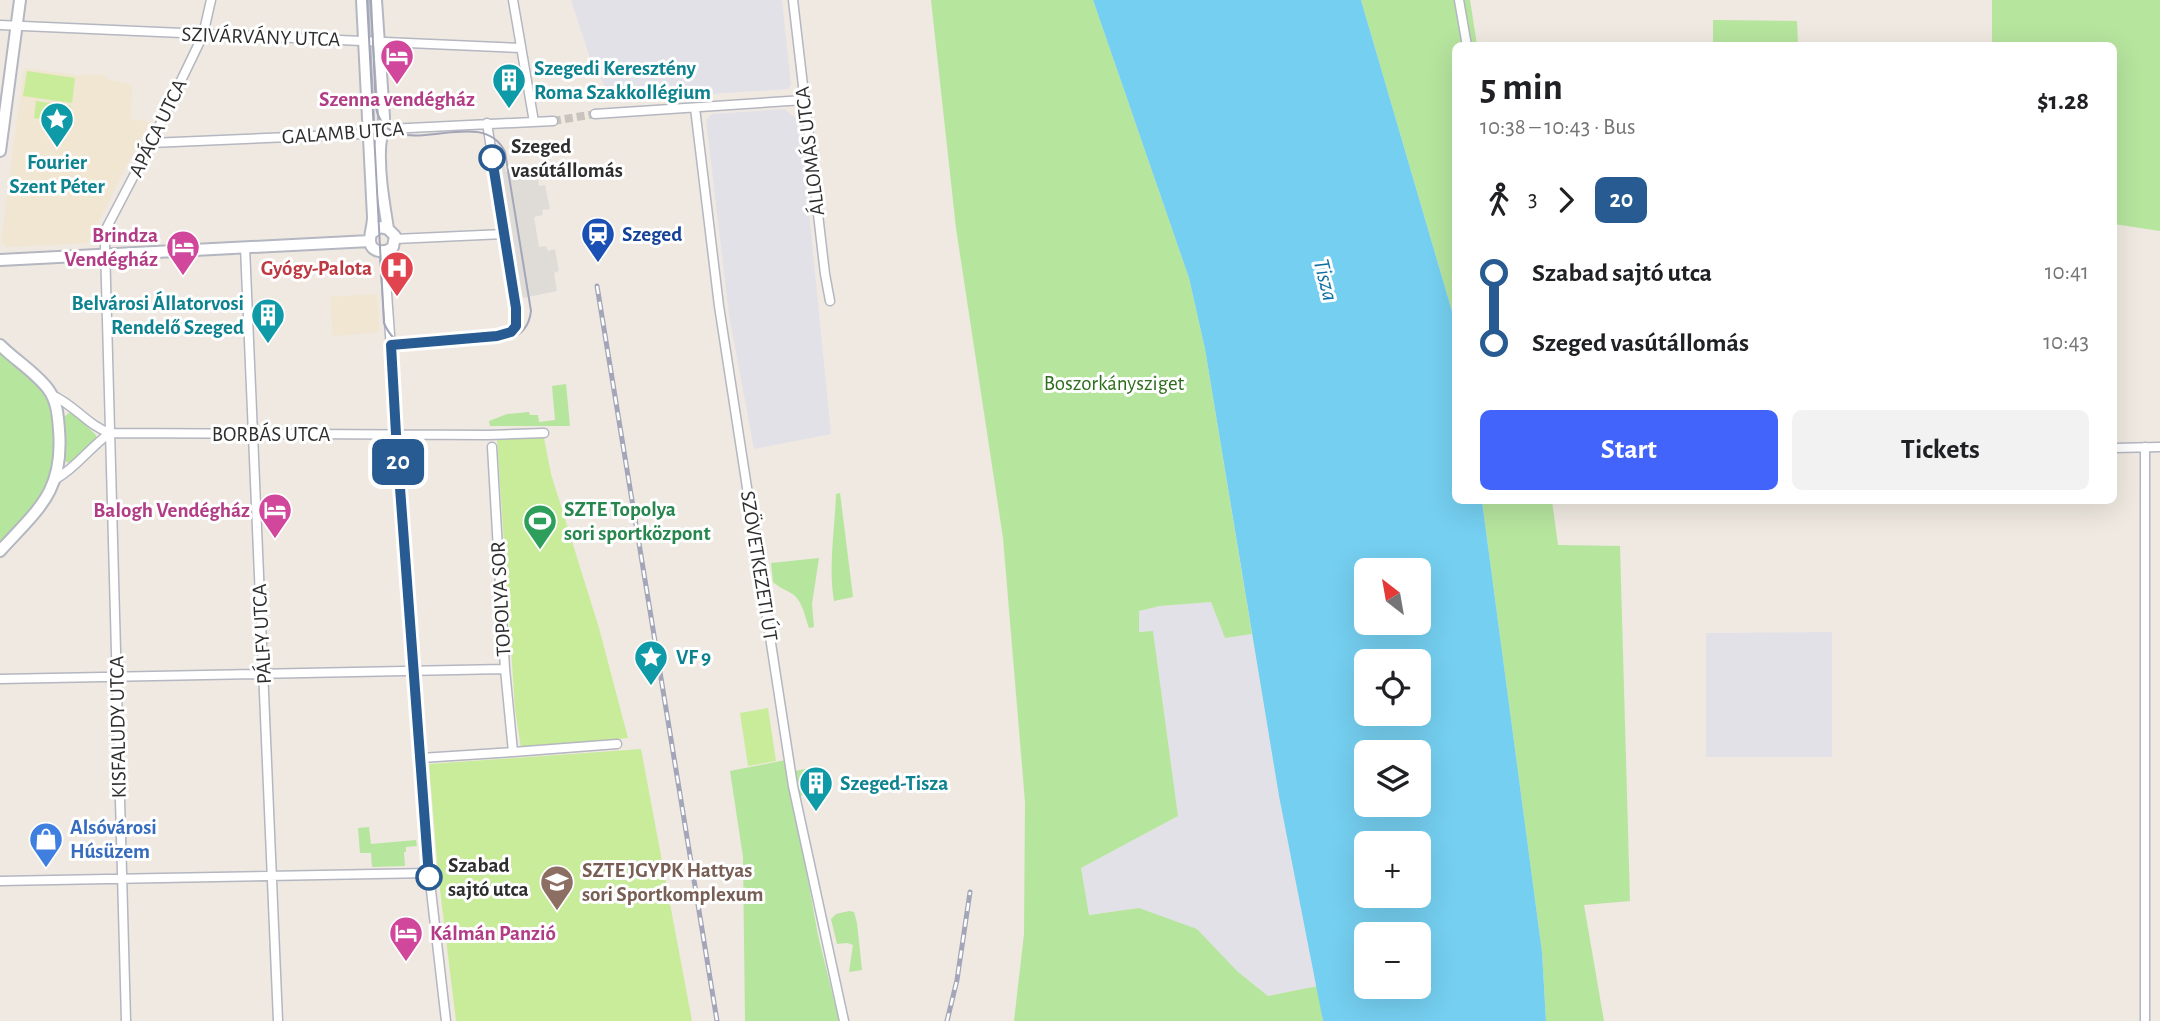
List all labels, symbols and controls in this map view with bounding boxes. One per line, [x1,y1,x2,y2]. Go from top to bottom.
street label: SZIVÁRVÁNY UTCA [181,22,341,50]
hotel icon: Szenna vendégház [378,37,416,86]
place label: Szegedi Keresztény Roma Szakkollégium [534,58,711,103]
building icon: Szegedi Keresztény Roma Szakkollégium [490,61,528,110]
text: 5 min [1480,69,1563,107]
street label: APÁCA UTCA [124,75,191,180]
street label: ÁLLOMÁS UTCA [790,85,828,217]
text: $1.28 [2037,88,2089,114]
place label: Szenna vendégház [319,89,475,110]
place icon: Fourier Szent Péter [38,100,76,149]
text: 10:38 – 10:43 · Bus [1480,116,1636,139]
street label: GALAMB UTCA [281,118,405,148]
place label: Szeged vasútállomás [511,136,623,181]
marker: Szeged vasútállomás [479,145,505,171]
place label: Fourier Szent Péter [9,152,105,197]
icon: walk [1480,181,1518,219]
icon: forward [1547,181,1585,219]
text: 3 [1528,188,1537,211]
text: 20 [1609,188,1633,212]
station icon: Szeged [579,215,617,264]
place label: Szeged [622,224,682,245]
place label: Brindza Vendégház [64,225,158,270]
hotel icon: Brindza Vendégház [164,228,202,277]
hospital icon: Gyógy-Palota [378,249,416,298]
water label: Tisza [1309,257,1341,303]
place label: Gyógy-Palota [261,258,372,279]
text: Szabad sajtó utca [1532,260,1712,286]
text: 10:41 [2045,261,2089,284]
place label: Belvárosi Állatorvosi Rendelő Szeged [72,290,244,338]
building icon: Belvárosi Állatorvosi Rendelő Szeged [249,296,287,345]
text: Szeged vasútállomás [1532,330,1749,356]
text: 10:43 [2043,331,2089,354]
park label: Boszorkánysziget [1044,373,1185,394]
button: Start [1480,410,1778,490]
button: Tickets [1792,410,2089,490]
street label: BORBÁS UTCA [212,422,330,445]
line badge: 20 [366,439,430,485]
text: 20 [386,450,410,474]
street label: SZÖVETKEZETI ÚT [737,489,783,643]
hotel icon: Balogh Vendégház [256,491,294,540]
place label: SZTE Topolya sori sportközpont [564,499,710,544]
place label: Balogh Vendégház [93,500,250,521]
sports icon: SZTE Topolya sori sportközpont [521,502,559,551]
street label: TOPOLYA SOR [487,541,515,657]
north arrow [1354,558,1432,635]
map controls [1354,558,1431,999]
street label: PÁLFY UTCA [247,583,275,685]
place icon: VF 9 [632,638,670,687]
place label: VF 9 [676,647,711,668]
button: locate [1354,649,1431,726]
street label: KISFALUDY UTCA [106,655,130,799]
button: layers [1354,740,1431,817]
building icon: Szeged-Tisza [797,764,835,813]
place label: Szeged-Tisza [840,773,948,794]
place label: Alsóvárosi Húsüzem [70,817,157,862]
shop icon: Alsóvárosi Húsüzem [27,820,65,869]
button: + [1354,831,1431,908]
place label: Szabad sajtó utca [448,855,529,900]
place label: SZTE JGYPK Hattyas sori Sportkomplexum [582,860,763,905]
school or university icon: SZTE JGYPK Hattyas sori Sportkomplexum [538,863,576,912]
marker: Szabad sajtó utca [416,864,442,890]
hotel icon: Kálmán Panzió [387,914,425,963]
button: − [1354,922,1431,999]
place label: Kálmán Panzió [430,923,556,944]

